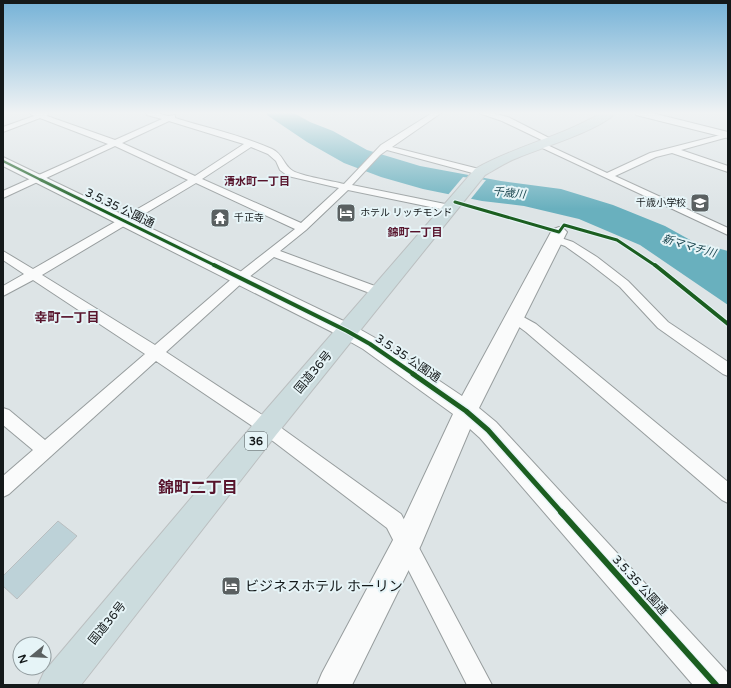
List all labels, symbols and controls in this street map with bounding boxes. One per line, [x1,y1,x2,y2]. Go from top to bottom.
district label: 清水町一丁目 [224,175,290,188]
street label: 3.5.35 公園通 [83,185,157,231]
water label: 千歳川 [492,185,527,201]
school or university icon: 千歳小学校 [689,192,711,214]
place label: 千歳小学校 [636,197,686,209]
hotel icon: ホテル リッチモンド [335,202,357,224]
temple icon: 千正寺 [209,207,231,229]
place label: ホテル リッチモンド [360,207,453,219]
place label: 千正寺 [234,212,264,224]
district label: 錦町一丁目 [388,226,443,239]
water label: 新ママチ川 [661,232,718,260]
district label: 幸町一丁目 [34,310,100,326]
street label: 3.5.35 公園通 [373,331,443,385]
street label: 国道36号 [291,348,335,396]
road number: 36 [245,432,267,450]
district label: 錦町二丁目 [158,478,238,498]
street label: 3.5.35 公園通 [610,552,670,618]
hotel icon: ビジネスホテル ホーリン [220,575,242,597]
place label: ビジネスホテル ホーリン [245,578,403,595]
street label: 国道36号 [85,599,129,647]
north arrow [12,636,52,676]
text: N [15,653,31,665]

